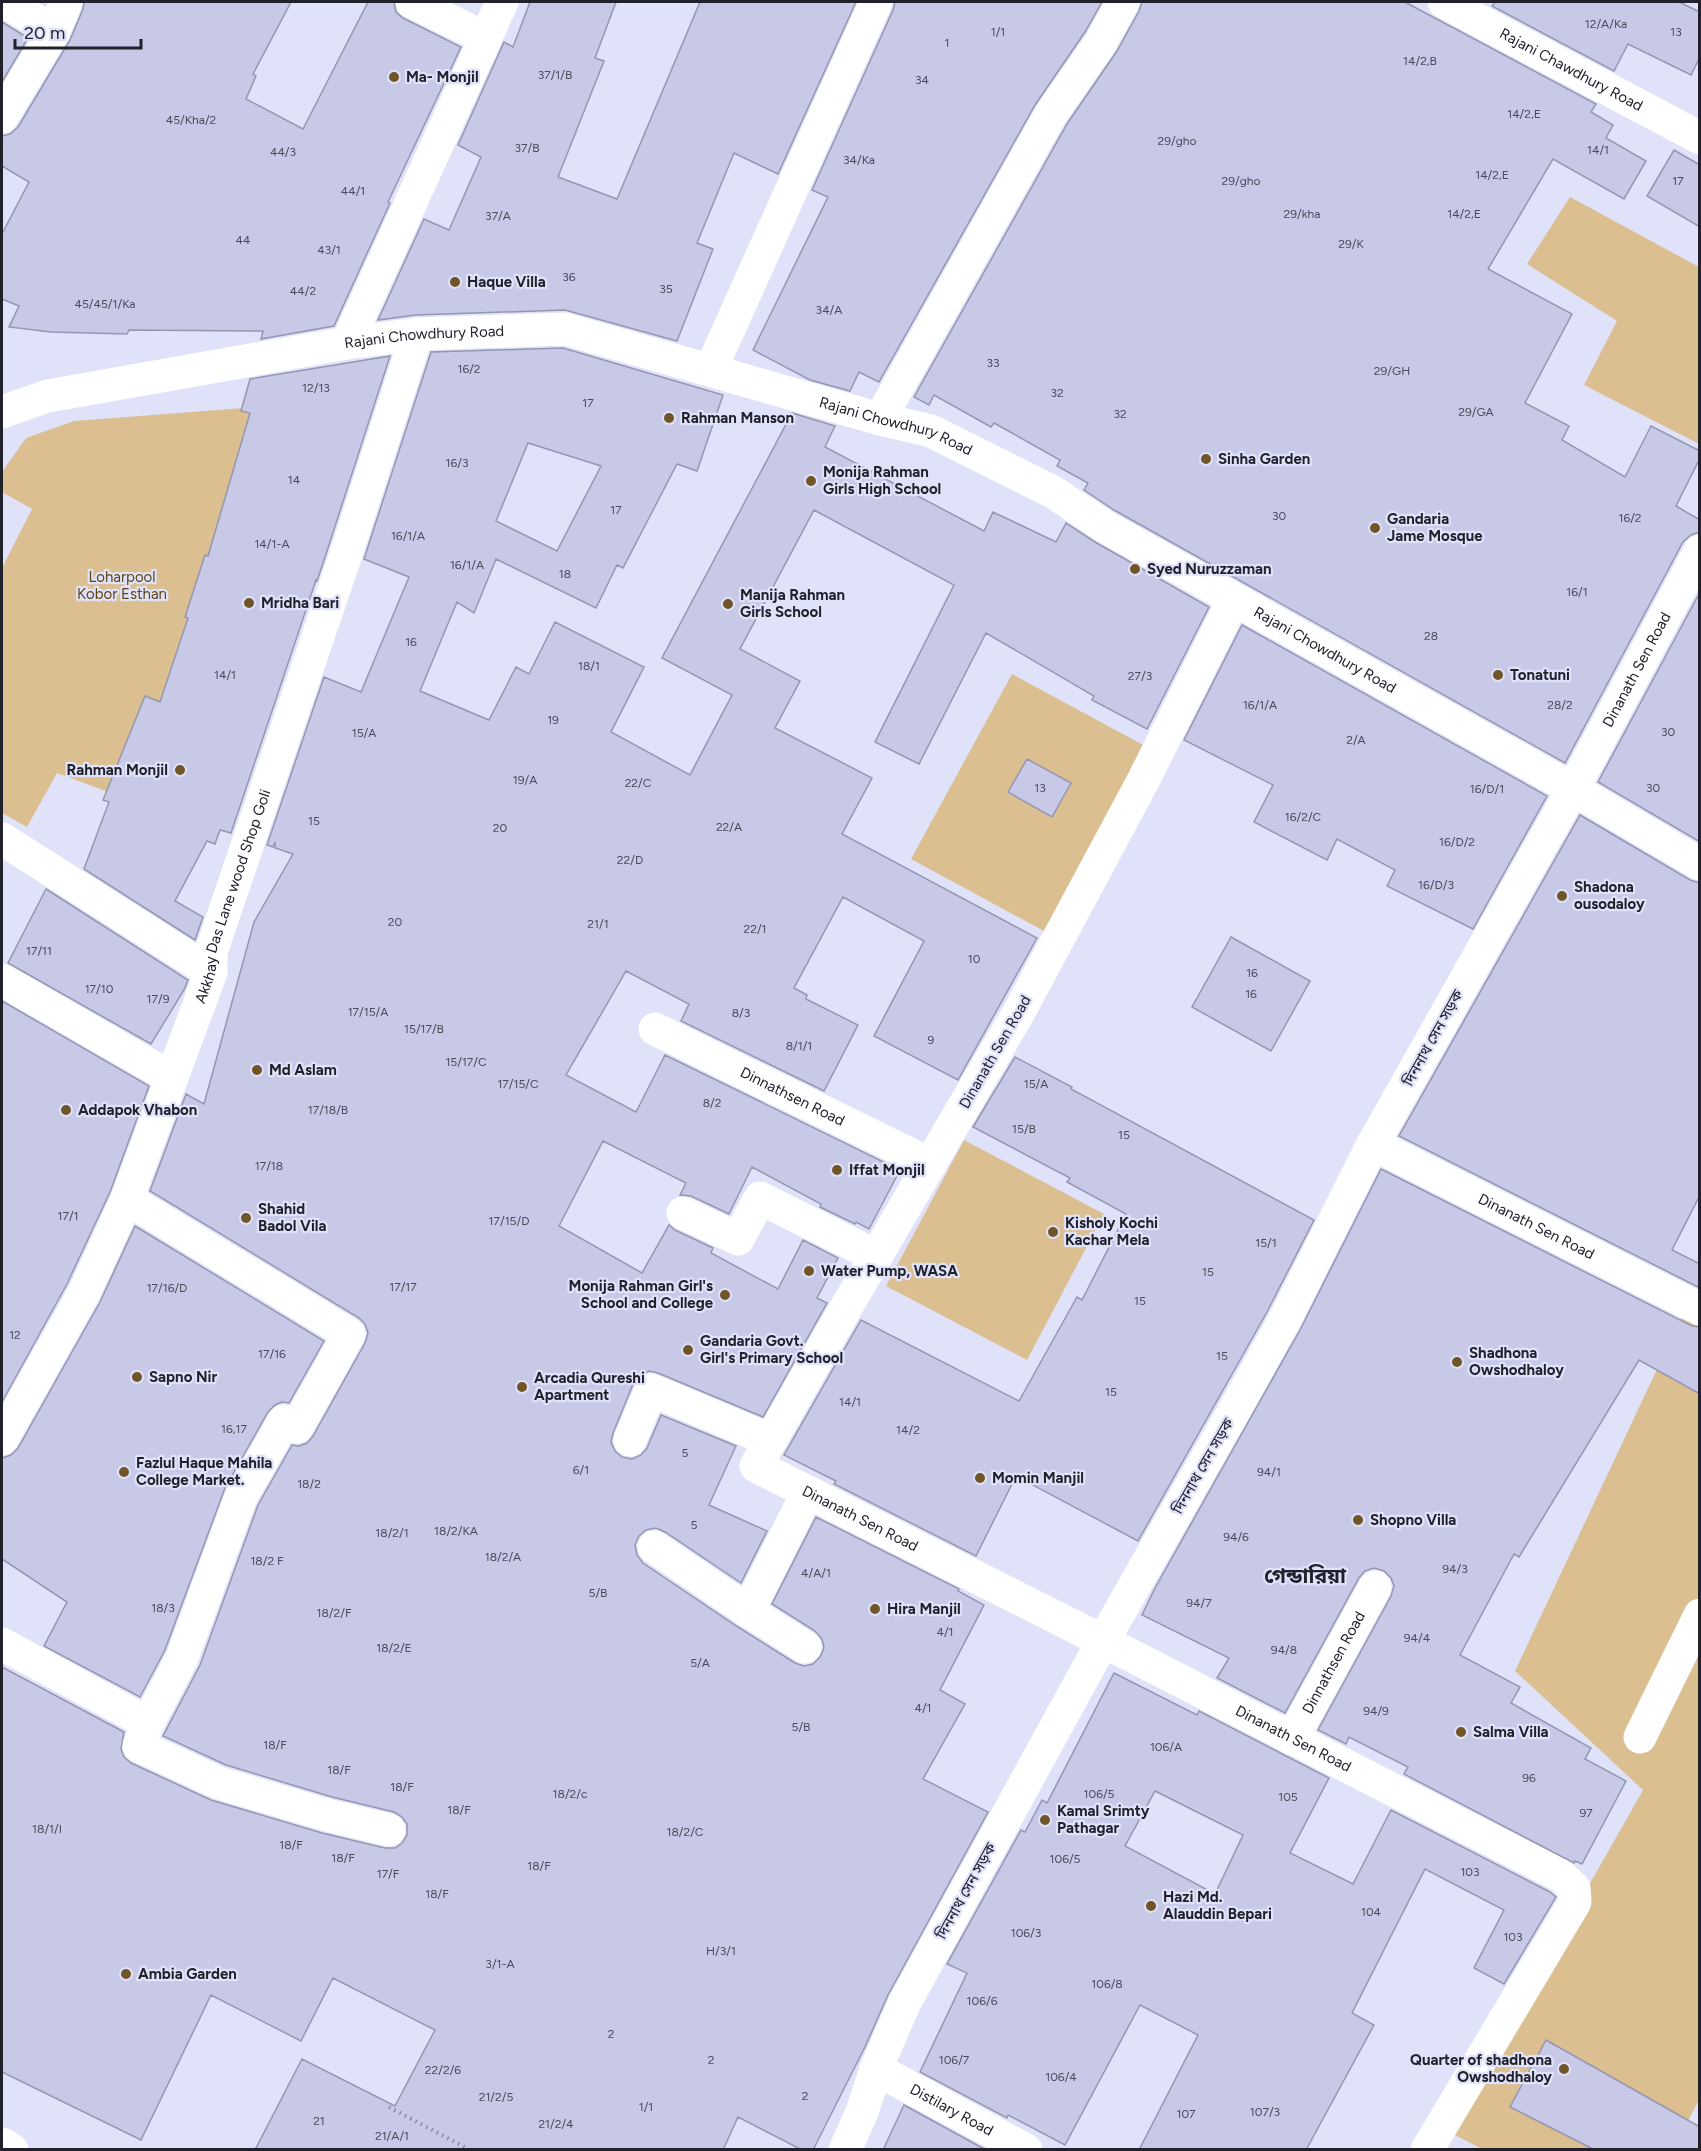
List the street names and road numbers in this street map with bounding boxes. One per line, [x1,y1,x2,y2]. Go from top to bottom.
street label: Rajani Chawdhury Road [1497,24,1646,115]
street label: Rajani Chowdhury Road [343,322,505,352]
street label: Rajani Chowdhury Road [817,393,975,459]
street label: Rajani Chowdhury Road [1251,603,1399,697]
street label: Dinanath Sen Road [1599,609,1675,730]
street label: Akkhay Das Lane wood Shop Goli [191,787,275,1006]
street label: দিননাথ সেন সড়ক [1399,986,1467,1090]
street label: Dinanath Sen Road [955,992,1035,1112]
street label: Dinnathsen Road [737,1063,848,1130]
street label: Dinanath Sen Road [1475,1190,1597,1263]
street label: দিননাথ সেন সড়ক [1168,1414,1238,1518]
street label: Dinanath Sen Road [799,1482,921,1555]
street label: Dinnathsen Road [1298,1608,1369,1717]
street label: Dinanath Sen Road [1233,1702,1354,1776]
street label: দিননাথ সেন সড়ক [932,1839,1000,1943]
street label: Distilary Road [907,2080,996,2140]

